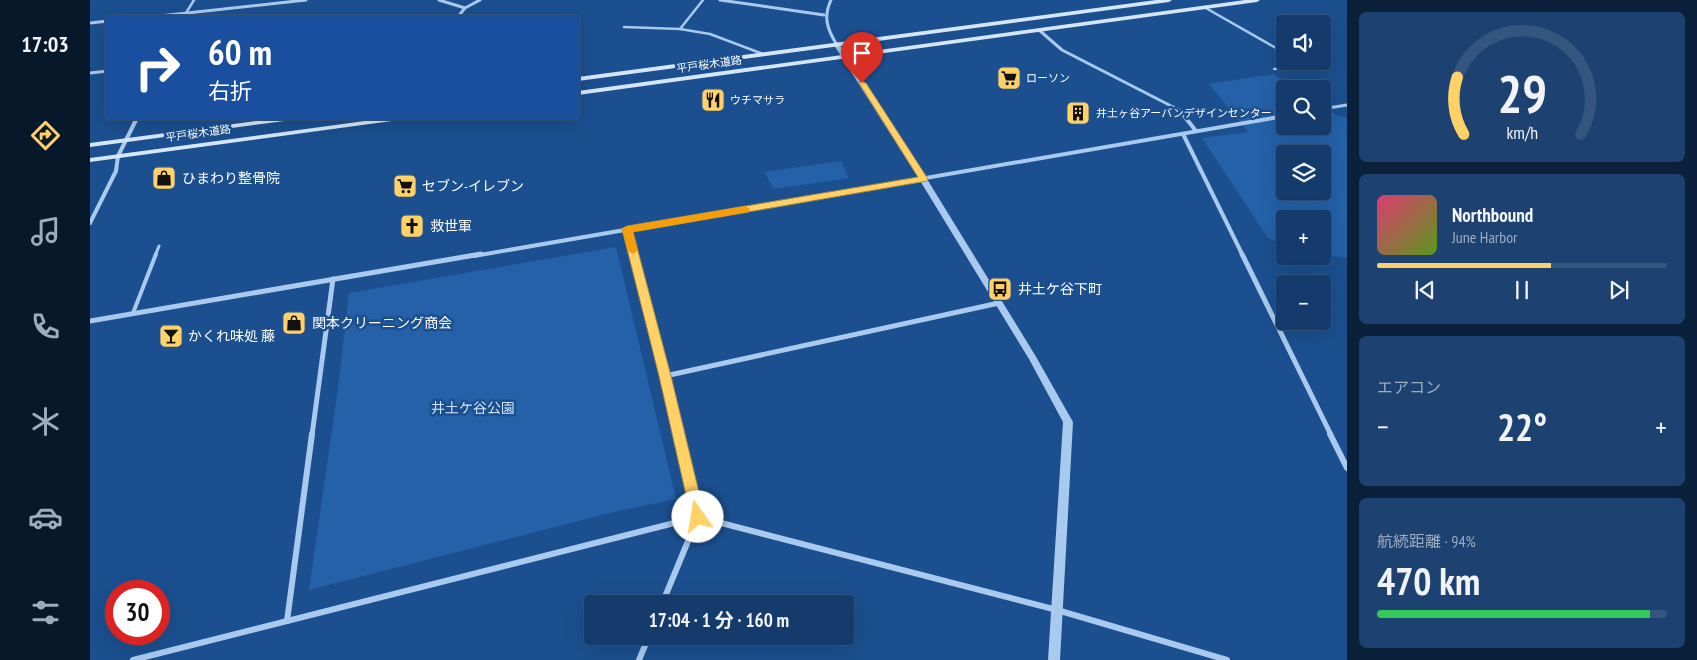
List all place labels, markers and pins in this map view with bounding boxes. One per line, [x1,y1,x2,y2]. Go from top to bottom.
pin [841,32,883,83]
supermarket icon: ローソン [996,65,1022,91]
place label: ローソン [1026,71,1070,85]
restaurant icon: ウチマサラ [700,87,726,113]
place label: ウチマサラ [730,93,785,107]
building icon: 井土ヶ谷アーバンデザインセンター [1065,100,1091,126]
place label: 井土ヶ谷アーバンデザインセンター [1096,106,1272,120]
shop icon: ひまわり整骨院 [151,165,177,191]
place label: ひまわり整骨院 [182,169,280,187]
supermarket icon: セブン-イレブン [392,173,418,199]
place label: セブン-イレブン [422,177,524,195]
church icon: 救世軍 [399,213,425,239]
place label: 救世軍 [430,217,472,235]
bus stop icon: 井土ケ谷下町 [987,276,1013,302]
place label: 井土ケ谷下町 [1018,280,1102,298]
shop icon: 関本クリーニング商会 [281,310,307,336]
place label: 関本クリーニング商会 [312,314,452,332]
bar icon: かくれ味処 藤 [158,323,184,349]
place label: かくれ味処 藤 [188,327,275,345]

